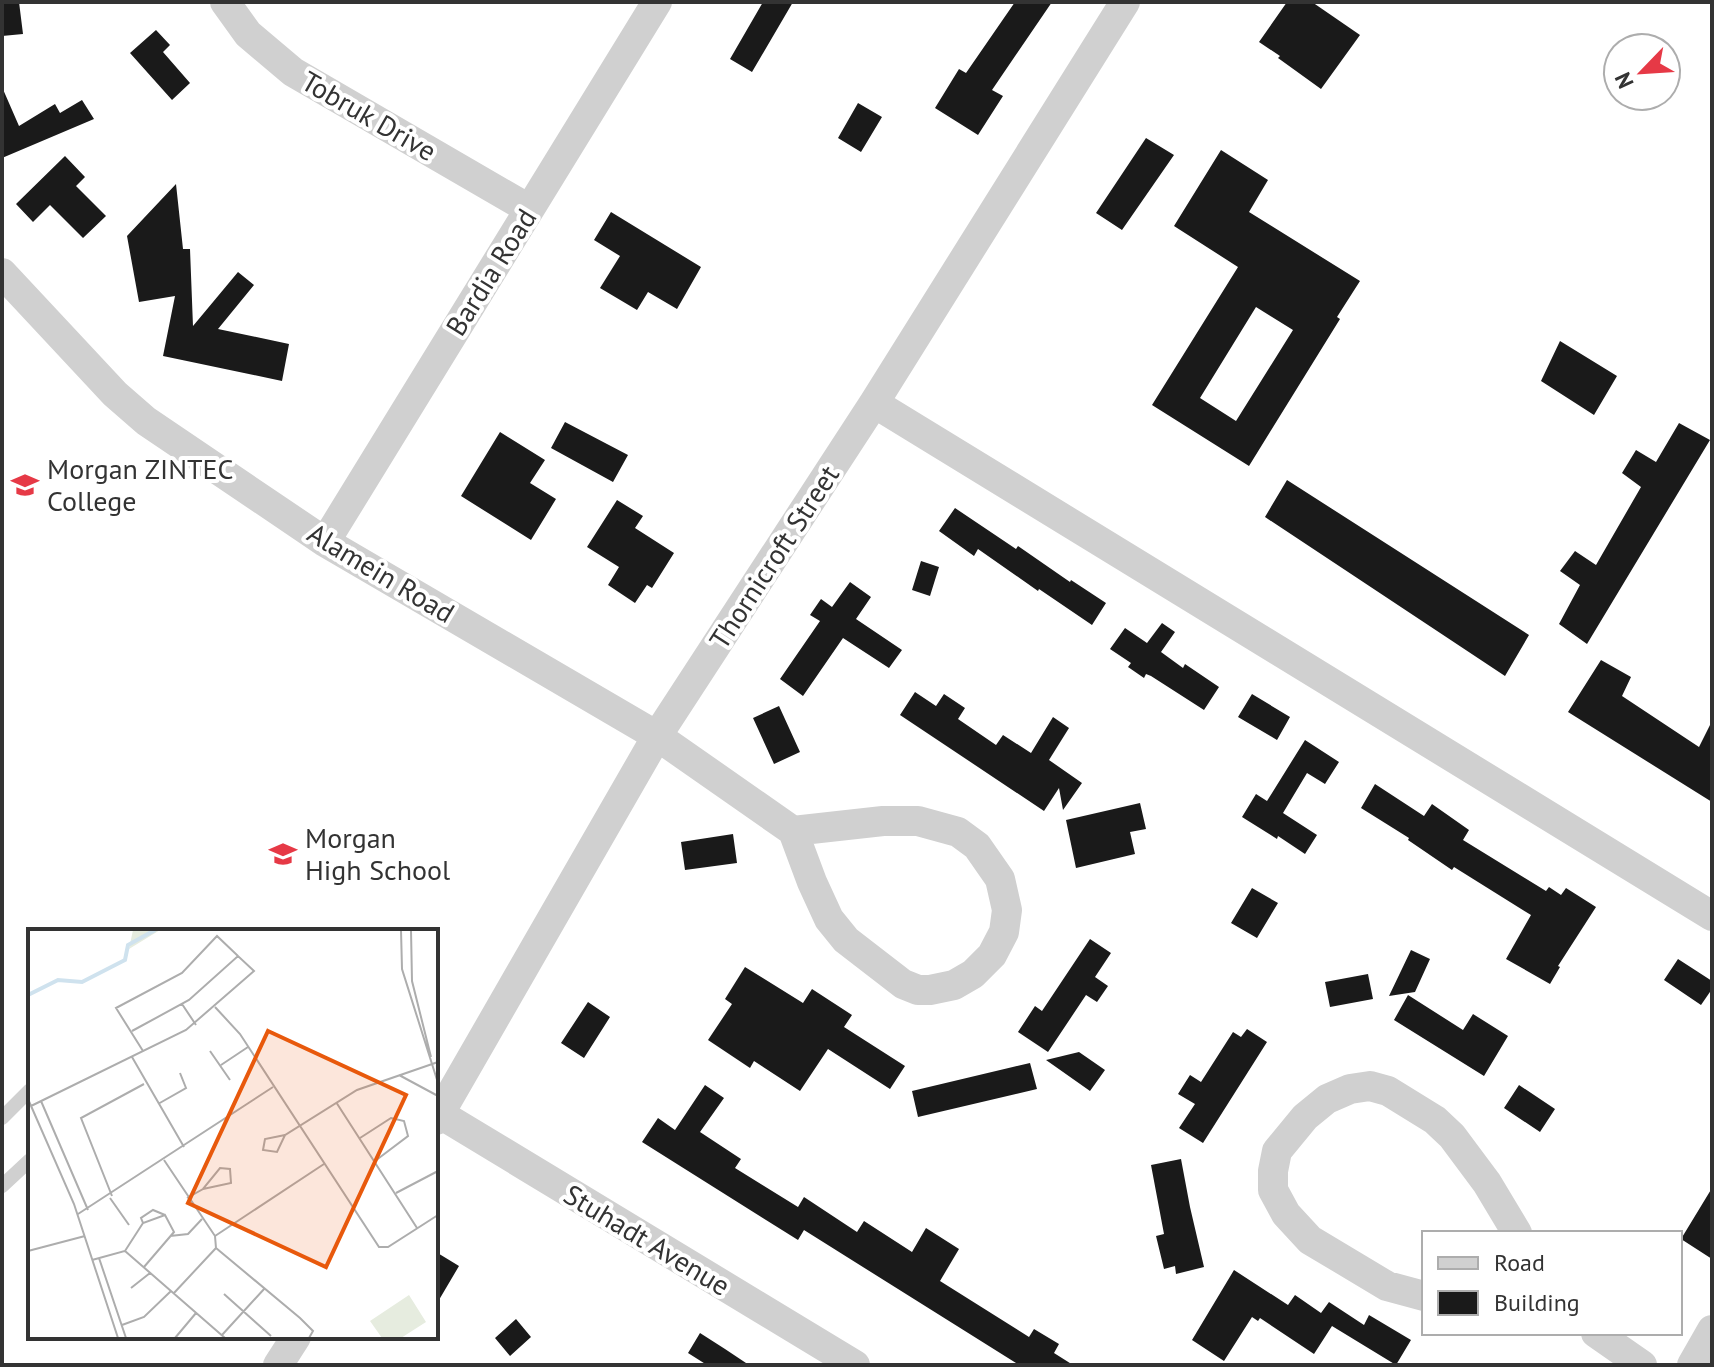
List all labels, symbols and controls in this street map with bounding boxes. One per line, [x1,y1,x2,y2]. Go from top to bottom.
north arrow [1602,32,1682,112]
street label: Tobruk Drive [295,62,443,169]
text: N [1608,68,1640,93]
street label: Bardia Road [437,201,544,342]
place label: Morgan ZINTEC College [47,450,234,519]
street label: Thornicroft Street [700,457,847,656]
school or university icon: Morgan ZINTEC College [10,470,40,500]
street label: Alamein Road [301,514,461,631]
place label: Morgan High School [305,819,450,888]
school or university icon: Morgan High School [268,839,298,869]
inset map [28,929,438,1339]
street label: Stuhadt Avenue [557,1175,737,1304]
legend [1422,1231,1682,1335]
text: Road [1494,1247,1545,1278]
text: Building [1494,1287,1580,1318]

